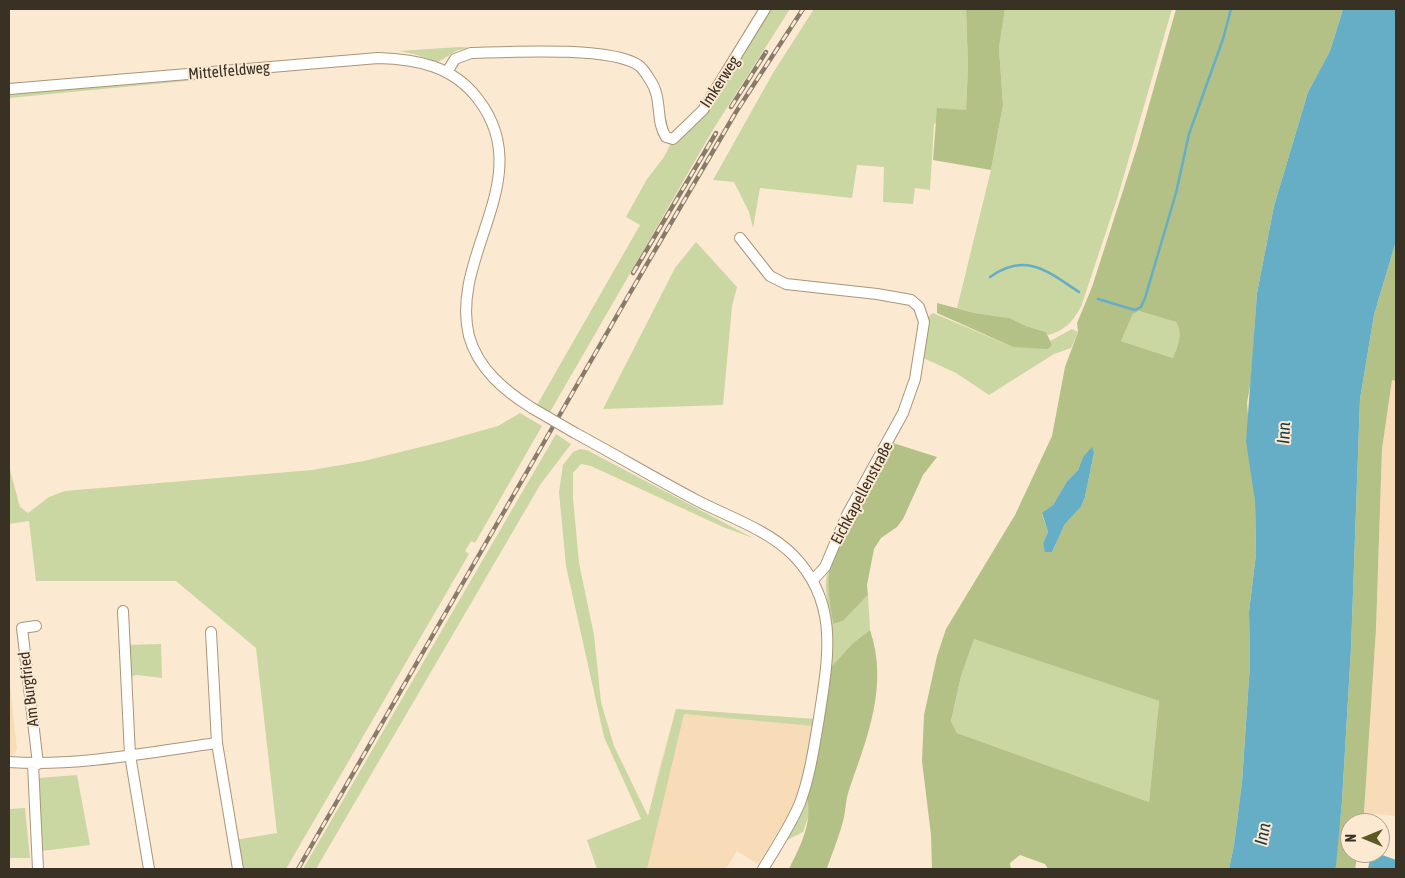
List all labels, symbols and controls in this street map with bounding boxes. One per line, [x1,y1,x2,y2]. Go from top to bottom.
street label: Imkerweg [696,53,744,111]
street label: Mittelfeldweg [187,58,271,84]
water label: Inn [1273,422,1295,444]
street label: Eichkapellenstraße [827,438,897,548]
street label: Am Burgfried [15,650,43,728]
north arrow [1340,813,1390,863]
water label: Inn [1250,821,1276,847]
text: N [1343,834,1359,842]

